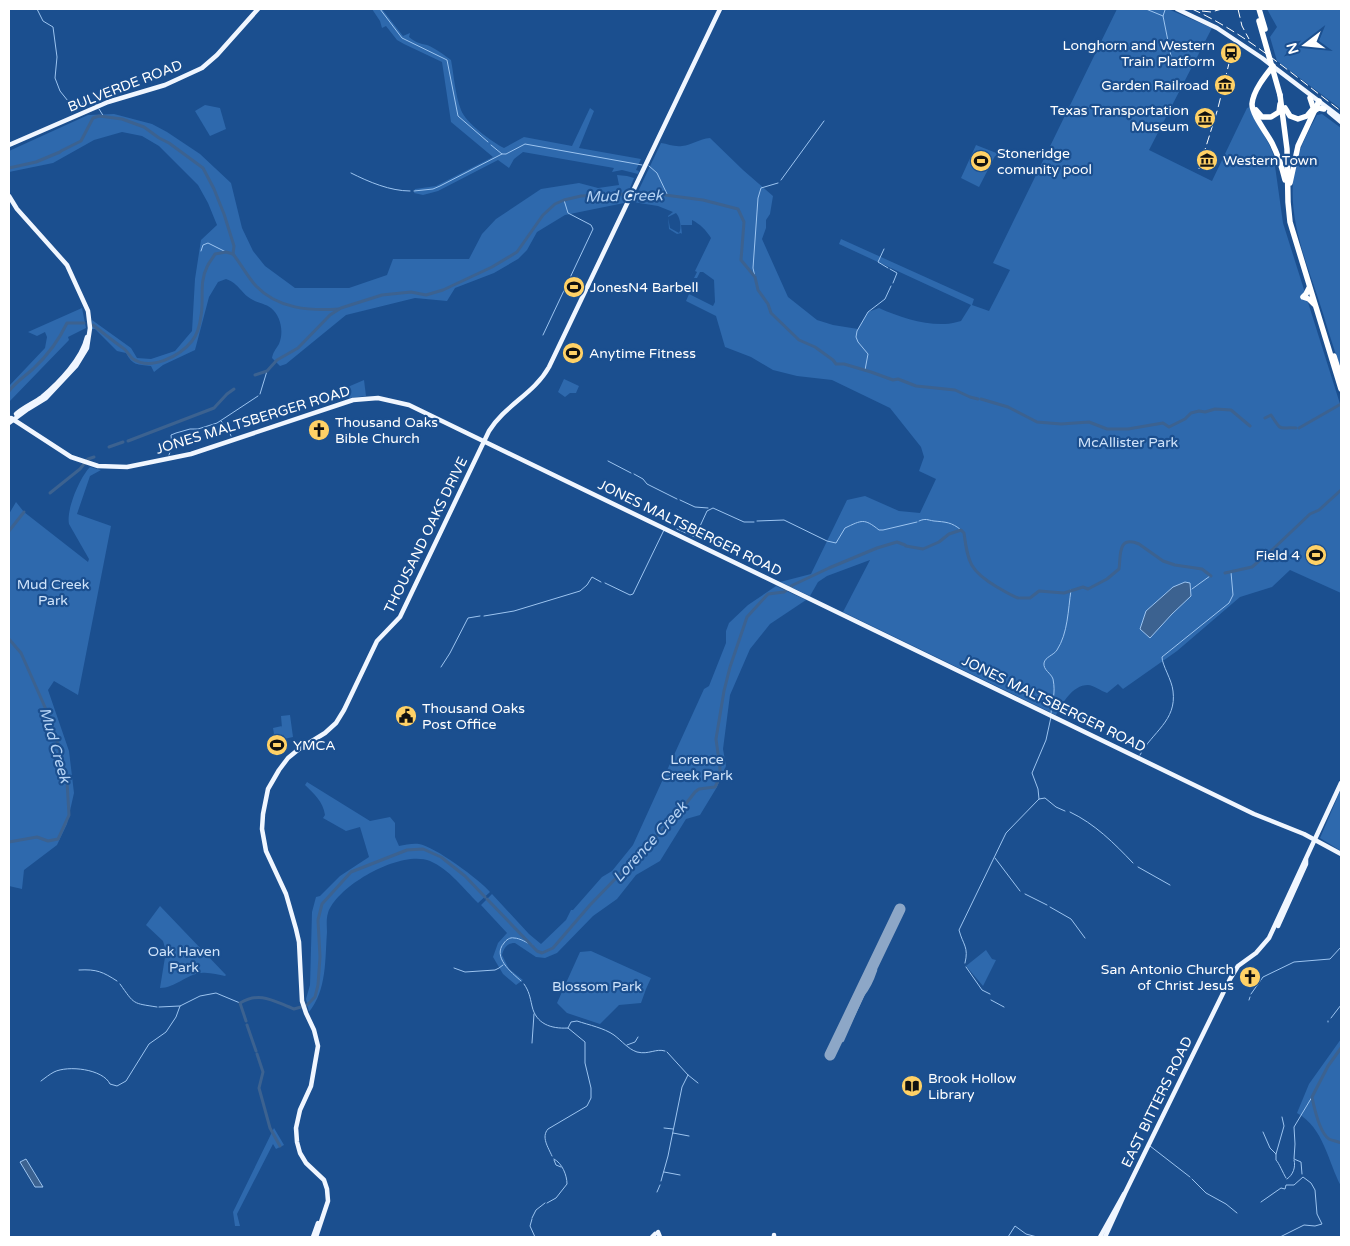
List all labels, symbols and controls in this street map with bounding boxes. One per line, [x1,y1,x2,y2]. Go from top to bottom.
north arrow [1280,20,1330,70]
place label: Longhorn and Western Train Platform [1062,37,1215,70]
station icon: Longhorn and Western Train Platform [1219,41,1243,65]
text: N [1283,41,1303,56]
street label: BULVERDE ROAD [65,56,185,116]
museum icon: Garden Railroad [1213,73,1237,97]
place label: Garden Railroad [1101,77,1209,94]
place label: Texas Transportation Museum [1050,102,1189,135]
museum icon: Texas Transportation Museum [1193,106,1217,130]
place label: Stoneridge comunity pool [997,145,1092,178]
museum icon: Western Town [1195,148,1219,172]
sports icon: Stoneridge comunity pool [969,149,993,173]
place label: Western Town [1223,152,1317,169]
water label: Mud Creek [585,186,665,206]
sports icon: JonesN4 Barbell [562,275,586,299]
place label: JonesN4 Barbell [590,279,698,296]
sports icon: Anytime Fitness [561,341,585,365]
place label: Anytime Fitness [589,345,696,362]
street label: JONES MALTSBERGER ROAD [154,382,352,458]
place label: Thousand Oaks Bible Church [335,414,438,447]
church icon: Thousand Oaks Bible Church [307,418,331,442]
park label: McAllister Park [1078,434,1179,451]
street label: THOUSAND OAKS DRIVE [381,454,471,616]
street label: JONES MALTSBERGER ROAD [595,476,785,580]
sports icon: Field 4 [1304,543,1328,567]
place label: Field 4 [1255,547,1300,564]
park label: Mud Creek Park [17,576,90,609]
street label: JONES MALTSBERGER ROAD [959,652,1149,756]
place label: Thousand Oaks Post Office [422,700,525,733]
public building icon: Thousand Oaks Post Office [394,704,418,728]
water label: Mud Creek [36,705,75,787]
sports icon: YMCA [265,733,289,757]
place label: YMCA [293,737,336,754]
park label: Lorence Creek Park [661,751,733,784]
water label: Lorence Creek [609,797,692,886]
park label: Oak Haven Park [148,943,220,976]
place label: San Antonio Church of Christ Jesus [1101,961,1234,994]
church icon: San Antonio Church of Christ Jesus [1238,965,1262,989]
park label: Blossom Park [552,978,642,995]
street label: EAST BITTERS ROAD [1118,1034,1196,1170]
place label: Brook Hollow Library [928,1070,1016,1103]
library icon: Brook Hollow Library [900,1074,924,1098]

